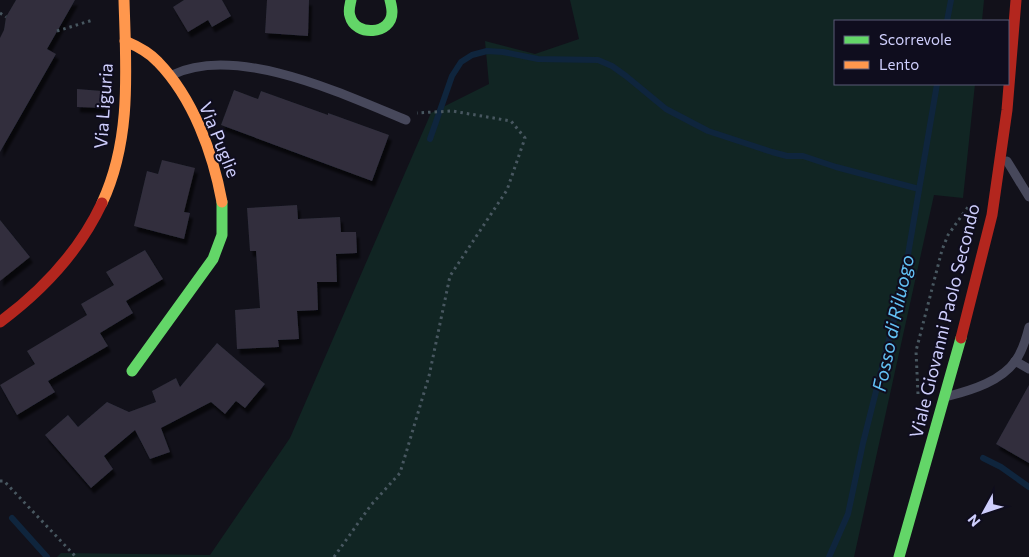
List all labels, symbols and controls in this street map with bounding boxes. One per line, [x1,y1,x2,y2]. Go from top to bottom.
legend [834,20,1009,85]
text: Scorrevole [879,30,952,48]
text: Lento [879,55,919,73]
street label: Via Liguria [89,62,117,150]
street label: Via Puglie [195,99,245,181]
street label: Viale Giovanni Paolo Secondo [904,201,984,440]
water label: Fosso di Riluogo [867,252,918,393]
north arrow [959,487,1009,537]
text: N [964,511,984,530]

